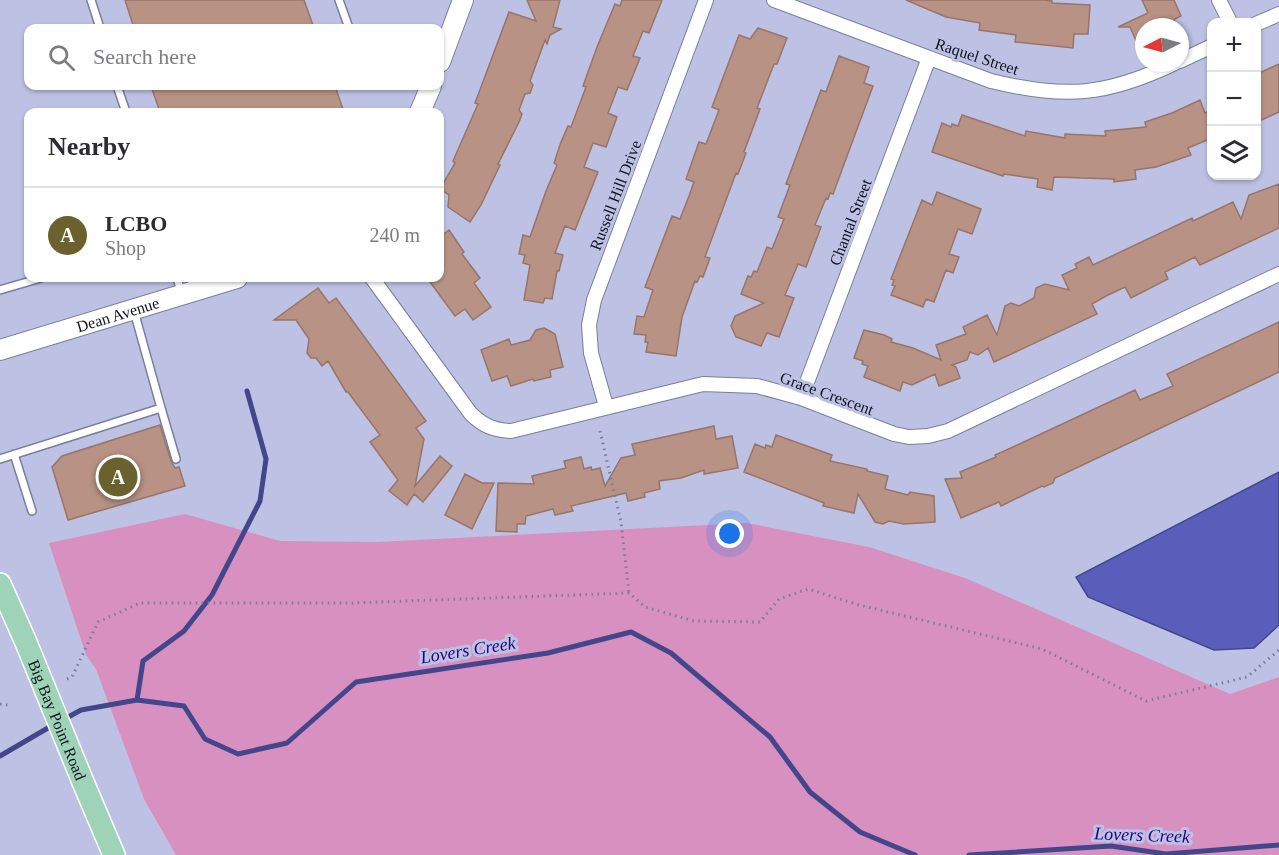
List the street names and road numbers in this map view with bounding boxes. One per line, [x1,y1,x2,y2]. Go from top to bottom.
street label: Raquel Street [933,35,1021,79]
street label: Russell Hill Drive [587,138,644,253]
street label: Chantal Street [826,176,875,268]
street label: Dean Avenue [74,294,161,335]
street label: Grace Crescent [778,369,876,418]
street label: Big Bay Point Road [25,657,89,782]

